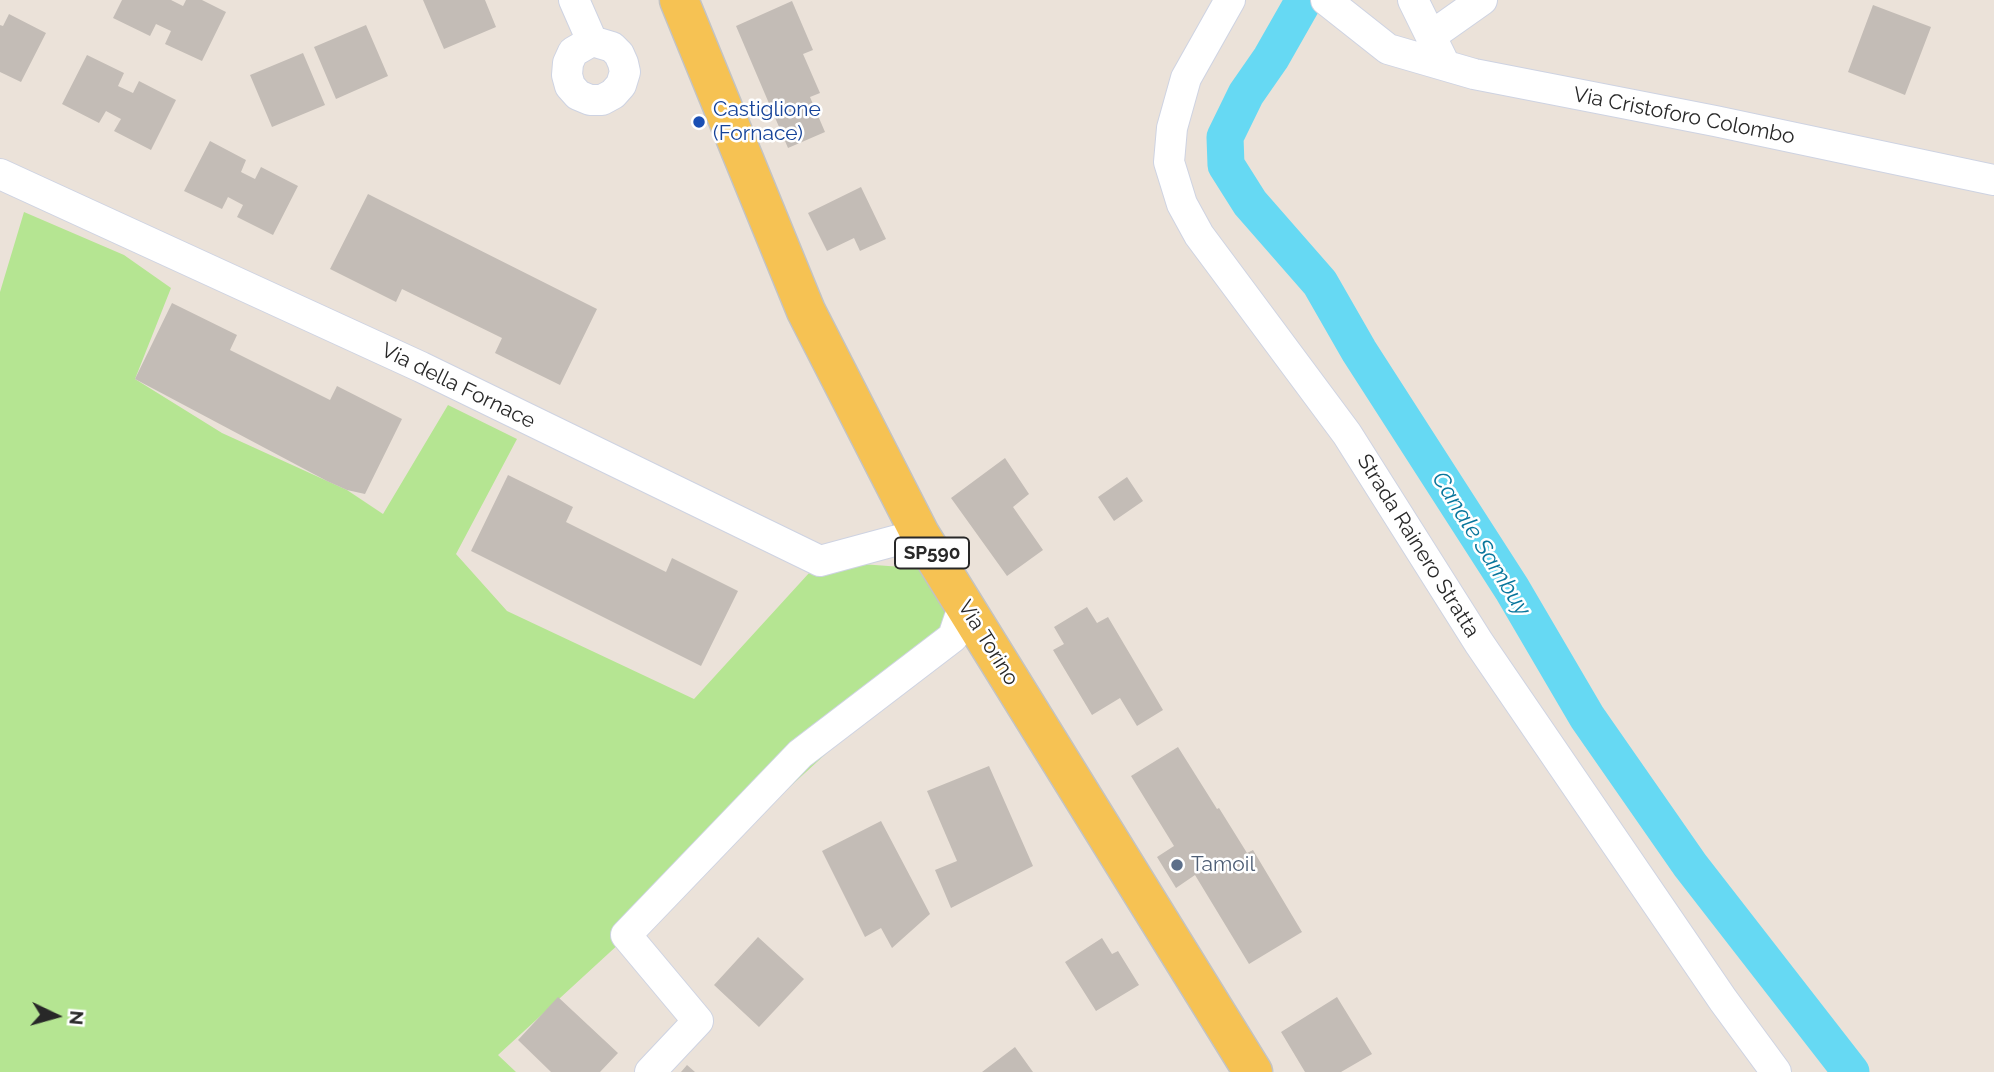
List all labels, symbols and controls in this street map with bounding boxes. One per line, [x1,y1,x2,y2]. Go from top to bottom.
street label: Via Cristoforo Colombo [1571,82,1797,150]
place label: Castiglione (Fornace) [713,97,821,147]
marker: Castiglione (Fornace) [691,114,707,130]
street label: Via della Fornace [377,338,539,434]
street label: Strada Rainero Stratta [1351,450,1485,642]
water label: Canale Sambuy [1426,467,1536,621]
road number: SP590 [895,538,969,568]
street label: Via Torino [952,596,1024,690]
place label: Tamoil [1191,852,1255,878]
marker: Tamoil [1169,857,1185,873]
north arrow [21,981,91,1051]
text: N [65,1010,89,1026]

